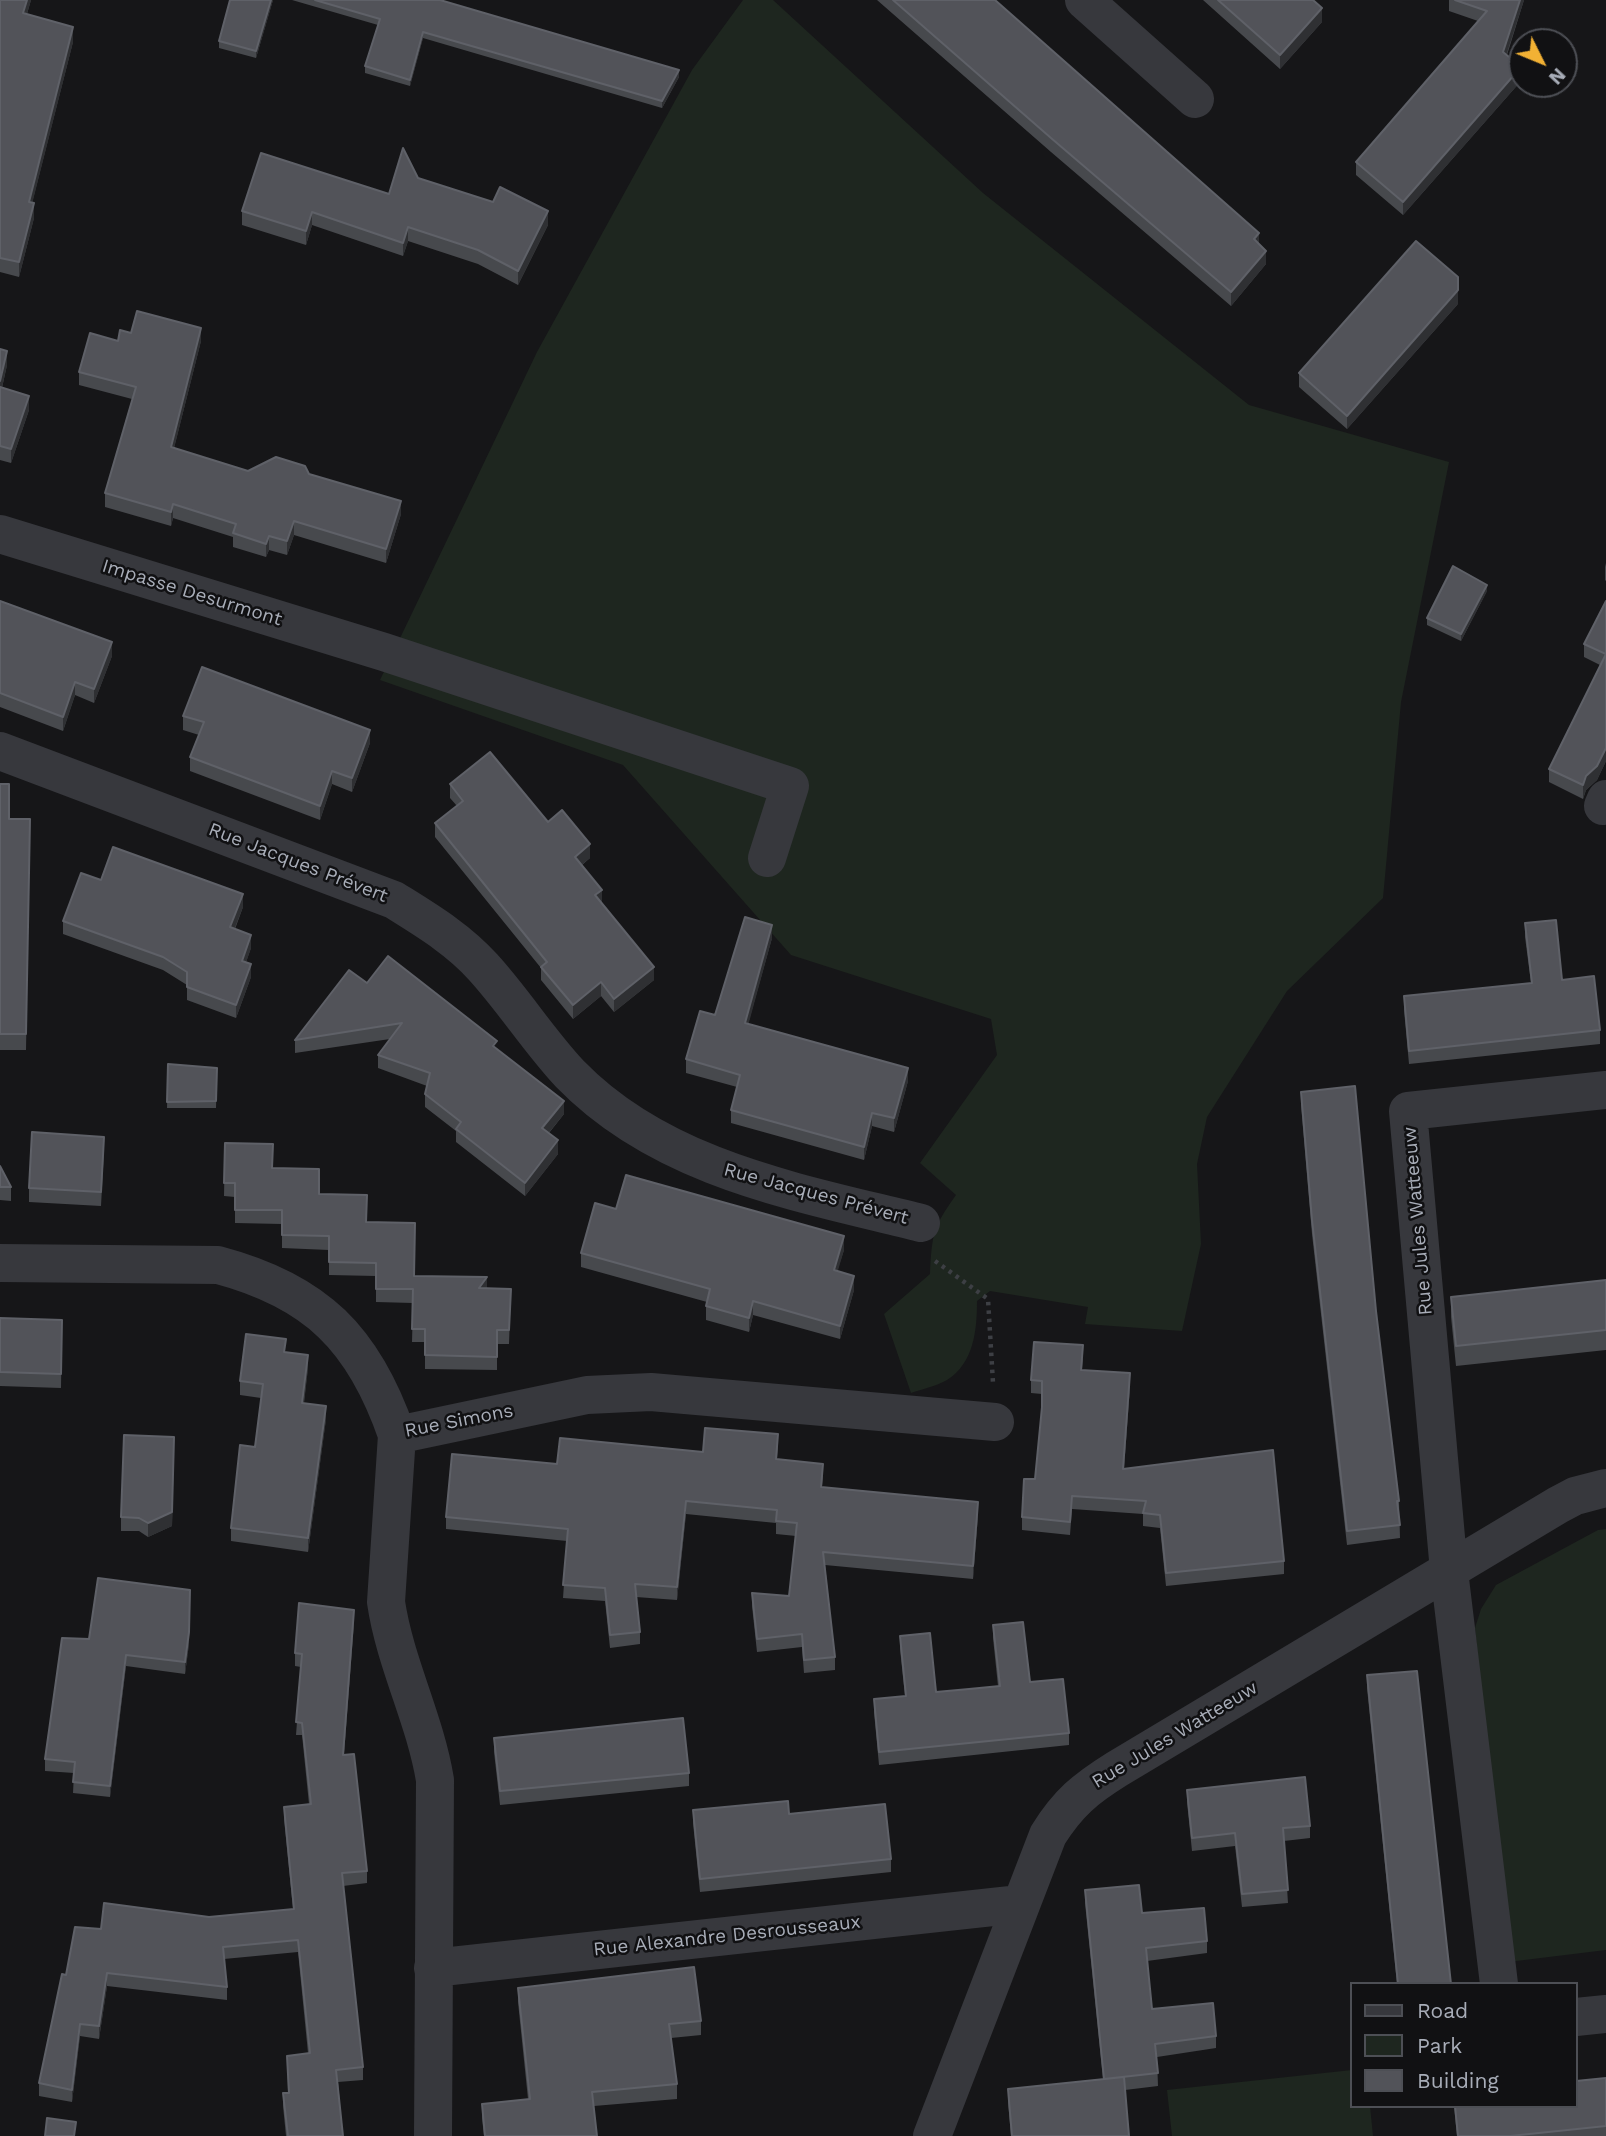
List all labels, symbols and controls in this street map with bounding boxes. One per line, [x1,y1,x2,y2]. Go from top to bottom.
north arrow [1508,28,1578,98]
text: N [1544,63,1570,89]
street label: Impasse Desurmont [99,555,285,631]
street label: Rue Jacques Prévert [205,818,391,908]
street label: Rue Jules Watteeuw [1398,1126,1438,1316]
street label: Rue Jacques Prévert [721,1158,911,1230]
street label: Rue Simons [403,1399,515,1443]
street label: Rue Jules Watteeuw [1088,1676,1262,1794]
street label: Rue Alexandre Desrousseaux [592,1911,862,1961]
legend [1350,1982,1578,2108]
text: Road [1417,1998,1468,2023]
text: Park [1417,2033,1462,2058]
text: Building [1417,2068,1499,2093]

